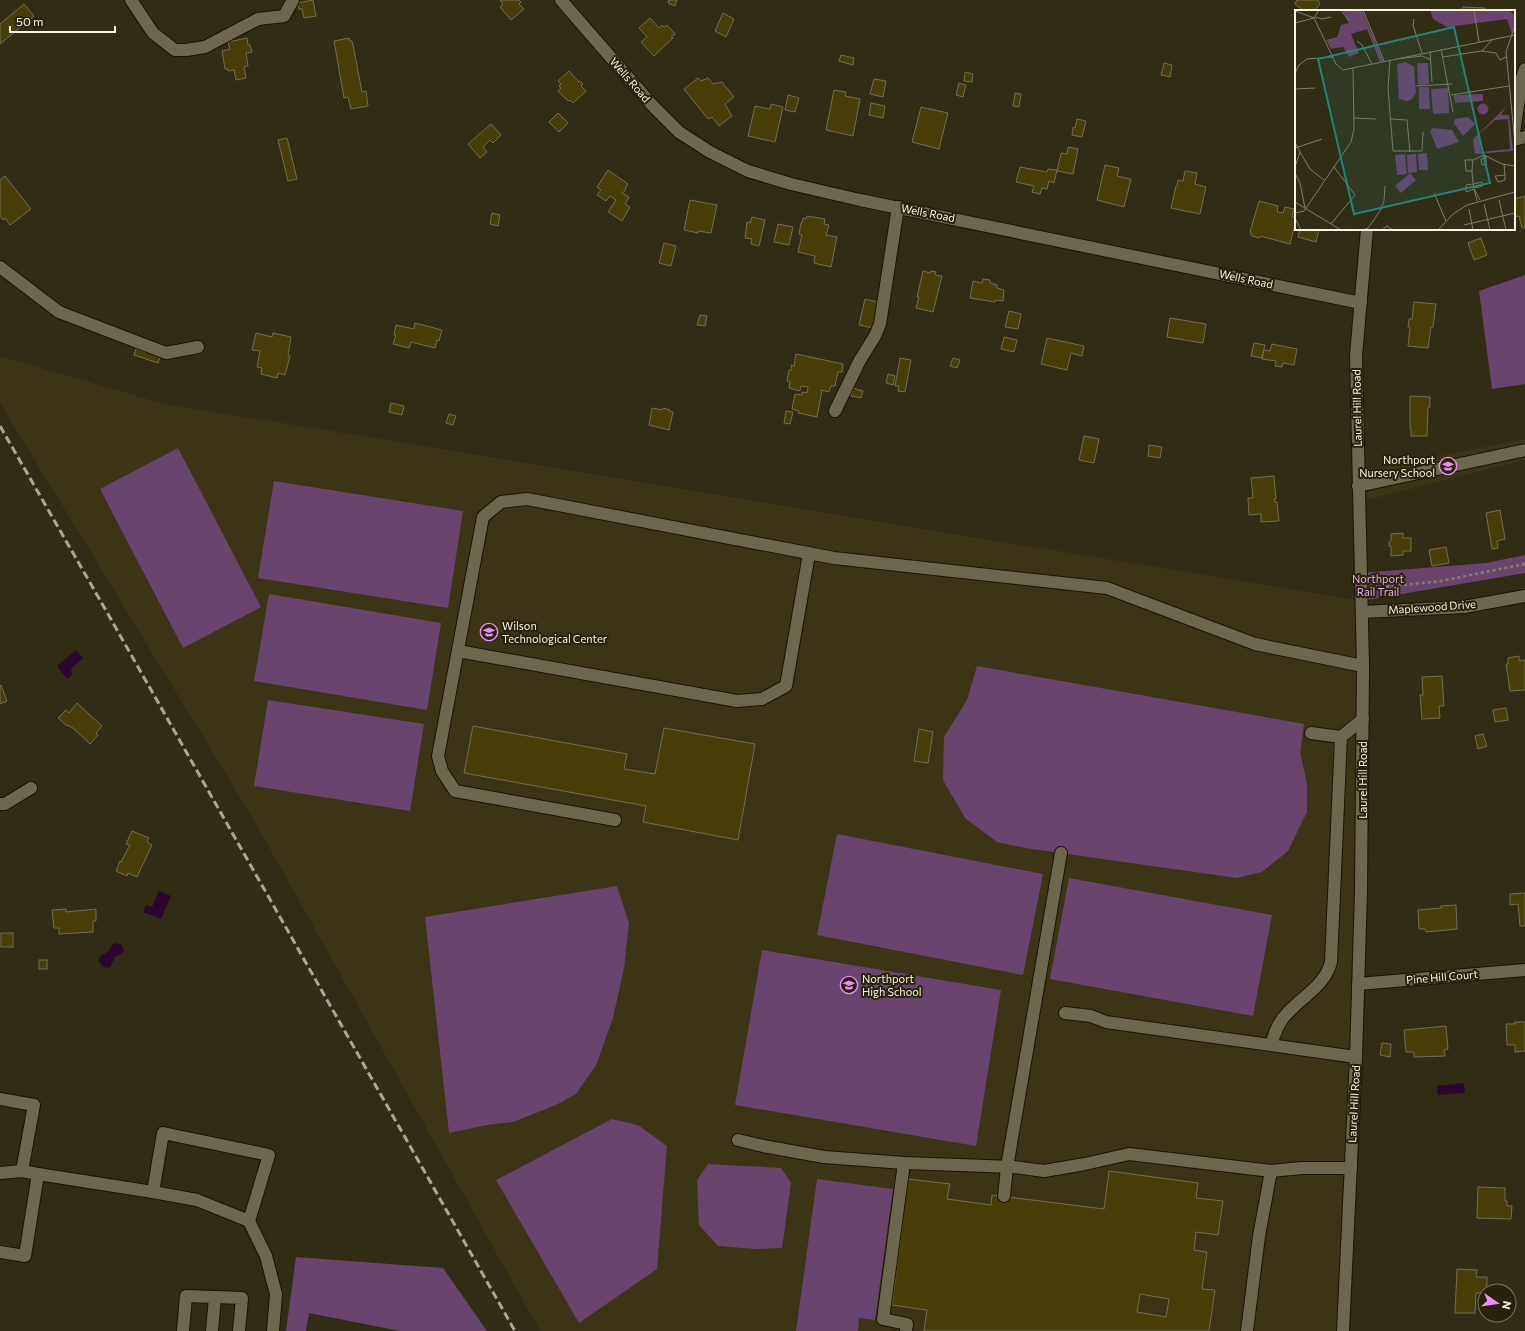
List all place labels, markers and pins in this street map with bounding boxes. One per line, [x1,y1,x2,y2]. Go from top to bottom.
place label: Northport Nursery School [1359,453,1435,479]
school or university icon: Northport Nursery School [1438,456,1458,476]
place label: Wilson Technological Center [502,619,608,645]
school or university icon: Wilson Technological Center [479,622,499,642]
place label: Northport High School [862,972,922,998]
school or university icon: Northport High School [839,975,859,995]

